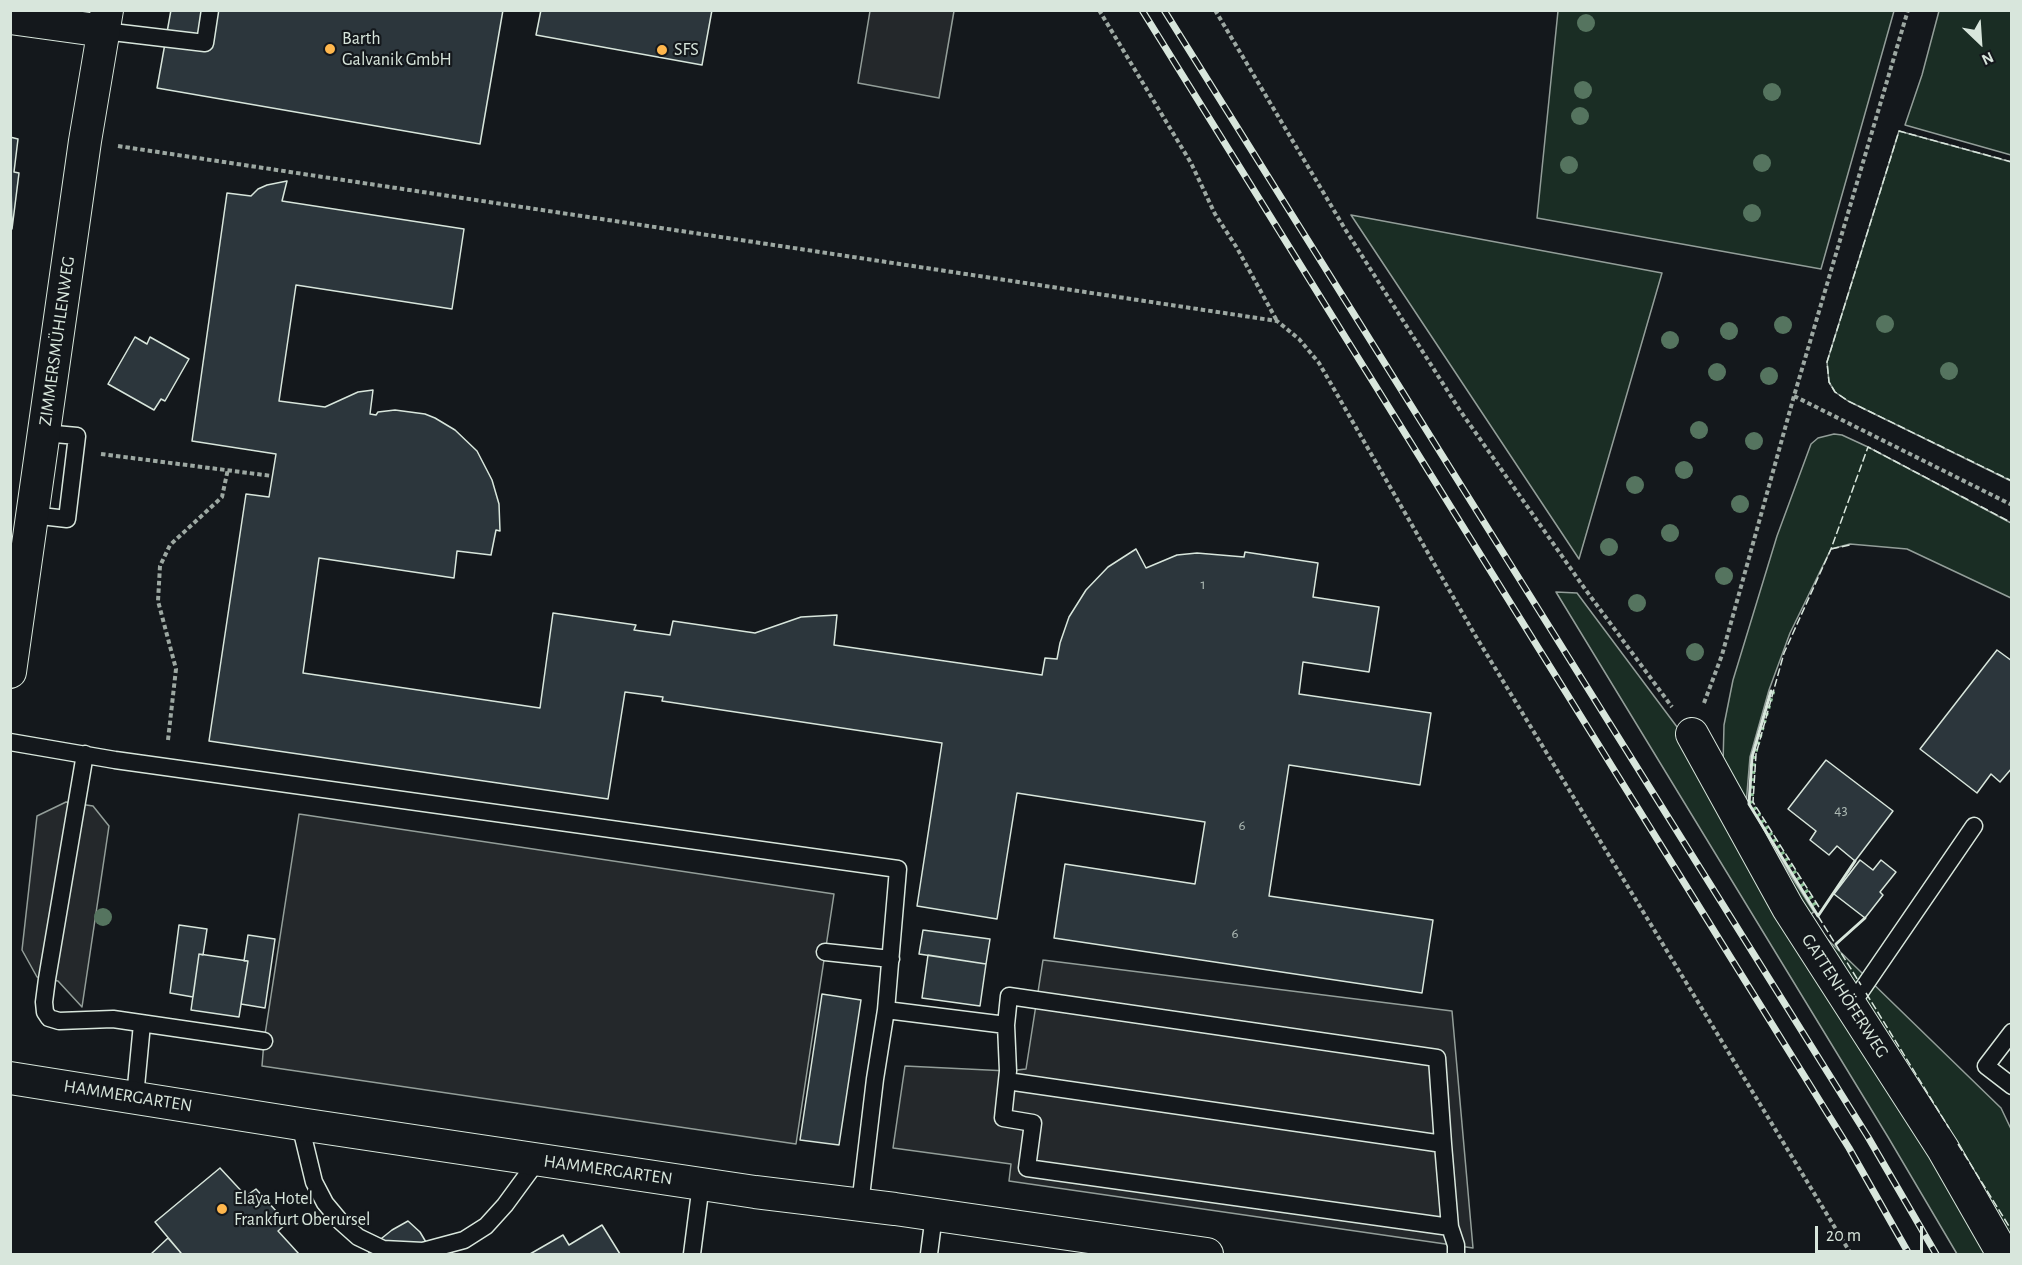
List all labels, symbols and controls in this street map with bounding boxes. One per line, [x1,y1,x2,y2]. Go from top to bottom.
north arrow [1950,12,2010,72]
place label: Barth Galvanik GmbH [342,28,452,70]
place label: SFS [674,39,699,61]
marker: Barth Galvanik GmbH [323,42,337,56]
marker: SFS [655,43,669,57]
text: N [1979,49,1996,68]
street label: ZIMMERSMÜHLENWEG [34,255,80,427]
house number: 1 [1200,575,1206,593]
house number: 43 [1834,801,1848,819]
house number: 6 [1238,816,1246,834]
house number: 6 [1231,924,1239,942]
street label: GATTENHÖFERWEG [1797,930,1893,1062]
street label: HAMMERGARTEN [62,1075,194,1117]
street label: HAMMERGARTEN [542,1150,674,1190]
place label: Elaya Hotel Frankfurt Oberursel [234,1188,370,1230]
marker: Elaya Hotel Frankfurt Oberursel [215,1202,229,1216]
scale bar [1818,1214,1926,1252]
text: 20 m [1826,1227,1861,1245]

